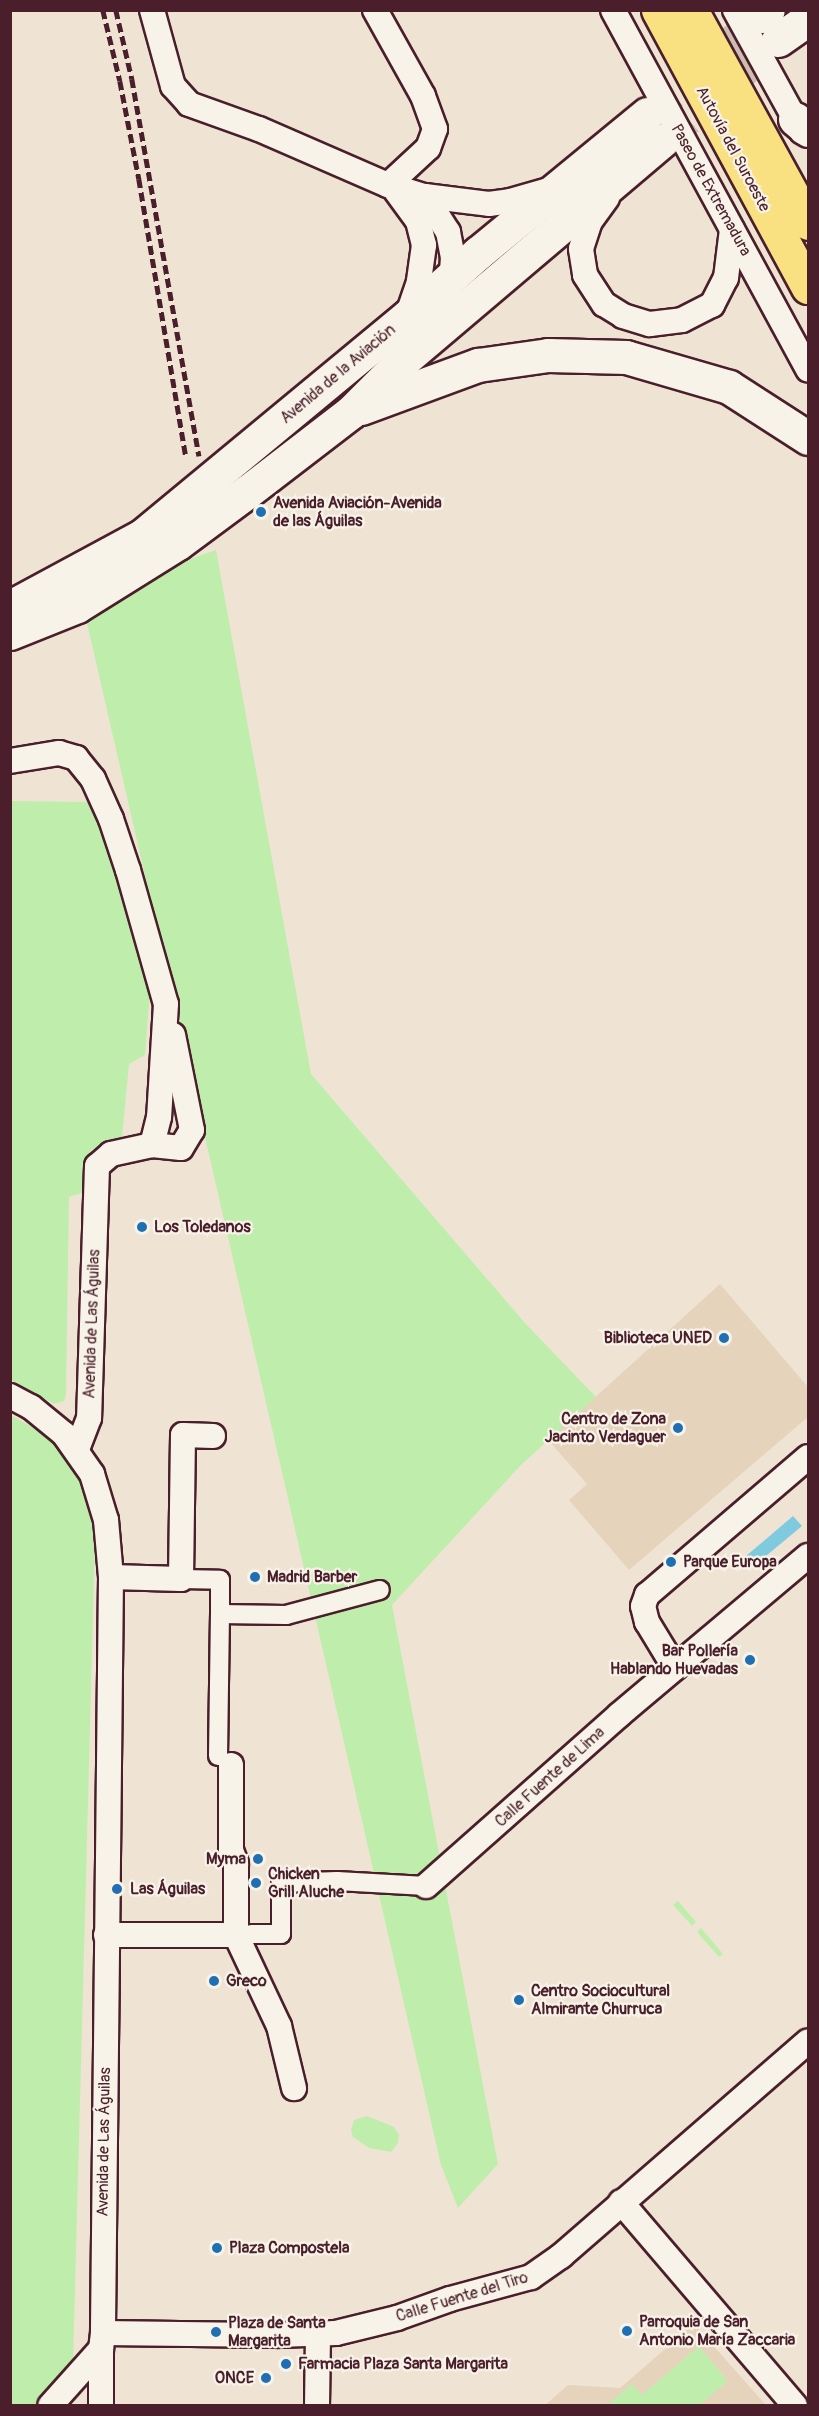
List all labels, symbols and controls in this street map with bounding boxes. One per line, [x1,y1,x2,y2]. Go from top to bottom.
street label: Autovía del Suroeste [692,83,774,215]
street label: Paseo de Extremadura [667,121,755,259]
street label: Avenida de la Aviación [276,320,400,428]
place label: Avenida Aviación-Avenida de las Águilas [273,493,442,531]
marker: Avenida Aviación-Avenida de las Águilas [254,505,268,519]
place label: Los Toledanos [154,1217,251,1237]
marker: Los Toledanos [135,1220,149,1234]
street label: Avenida de Las Águilas [80,1249,104,1399]
place label: Biblioteca UNED [604,1328,712,1348]
marker: Biblioteca UNED [717,1331,731,1345]
place label: Centro de Zona Jacinto Verdaguer [545,1409,666,1447]
marker: Centro de Zona Jacinto Verdaguer [671,1421,685,1435]
place label: Parque Europa [683,1552,777,1572]
marker: Parque Europa [664,1555,678,1569]
place label: Madrid Barber [267,1567,357,1587]
marker: Madrid Barber [248,1570,262,1584]
place label: Bar Pollería Hablando Huevadas [610,1641,738,1679]
marker: Bar Pollería Hablando Huevadas [743,1653,757,1667]
street label: Calle Fuente de Lima [491,1723,609,1831]
place label: Myma [206,1849,246,1869]
marker: Myma [251,1852,265,1866]
place label: Chicken Grill Aluche [268,1864,344,1902]
marker: Chicken Grill Aluche [249,1876,263,1890]
place label: Las Águilas [130,1879,205,1899]
marker: Las Águilas [108,1880,126,1898]
place label: Greco [226,1971,267,1991]
marker: Greco [207,1974,221,1988]
place label: Centro Sociocultural Almirante Churruca [531,1981,670,2019]
marker: Centro Sociocultural Almirante Churruca [512,1993,526,2007]
street label: Avenida de Las Águilas [93,2067,115,2217]
place label: Plaza Compostela [229,2238,349,2258]
marker: Plaza Compostela [210,2241,224,2255]
street label: Calle Fuente del Tiro [394,2268,530,2326]
place label: Parroquia de San Antonio María Zaccaria [639,2312,795,2350]
place label: Plaza de Santa Margarita [228,2313,326,2351]
marker: Parroquia de San Antonio María Zaccaria [620,2324,634,2338]
marker: Plaza de Santa Margarita [209,2325,223,2339]
place label: Farmacia Plaza Santa Margarita [298,2354,508,2374]
marker: Farmacia Plaza Santa Margarita [279,2357,293,2371]
place label: ONCE [215,2368,254,2388]
marker: ONCE [259,2371,273,2385]

